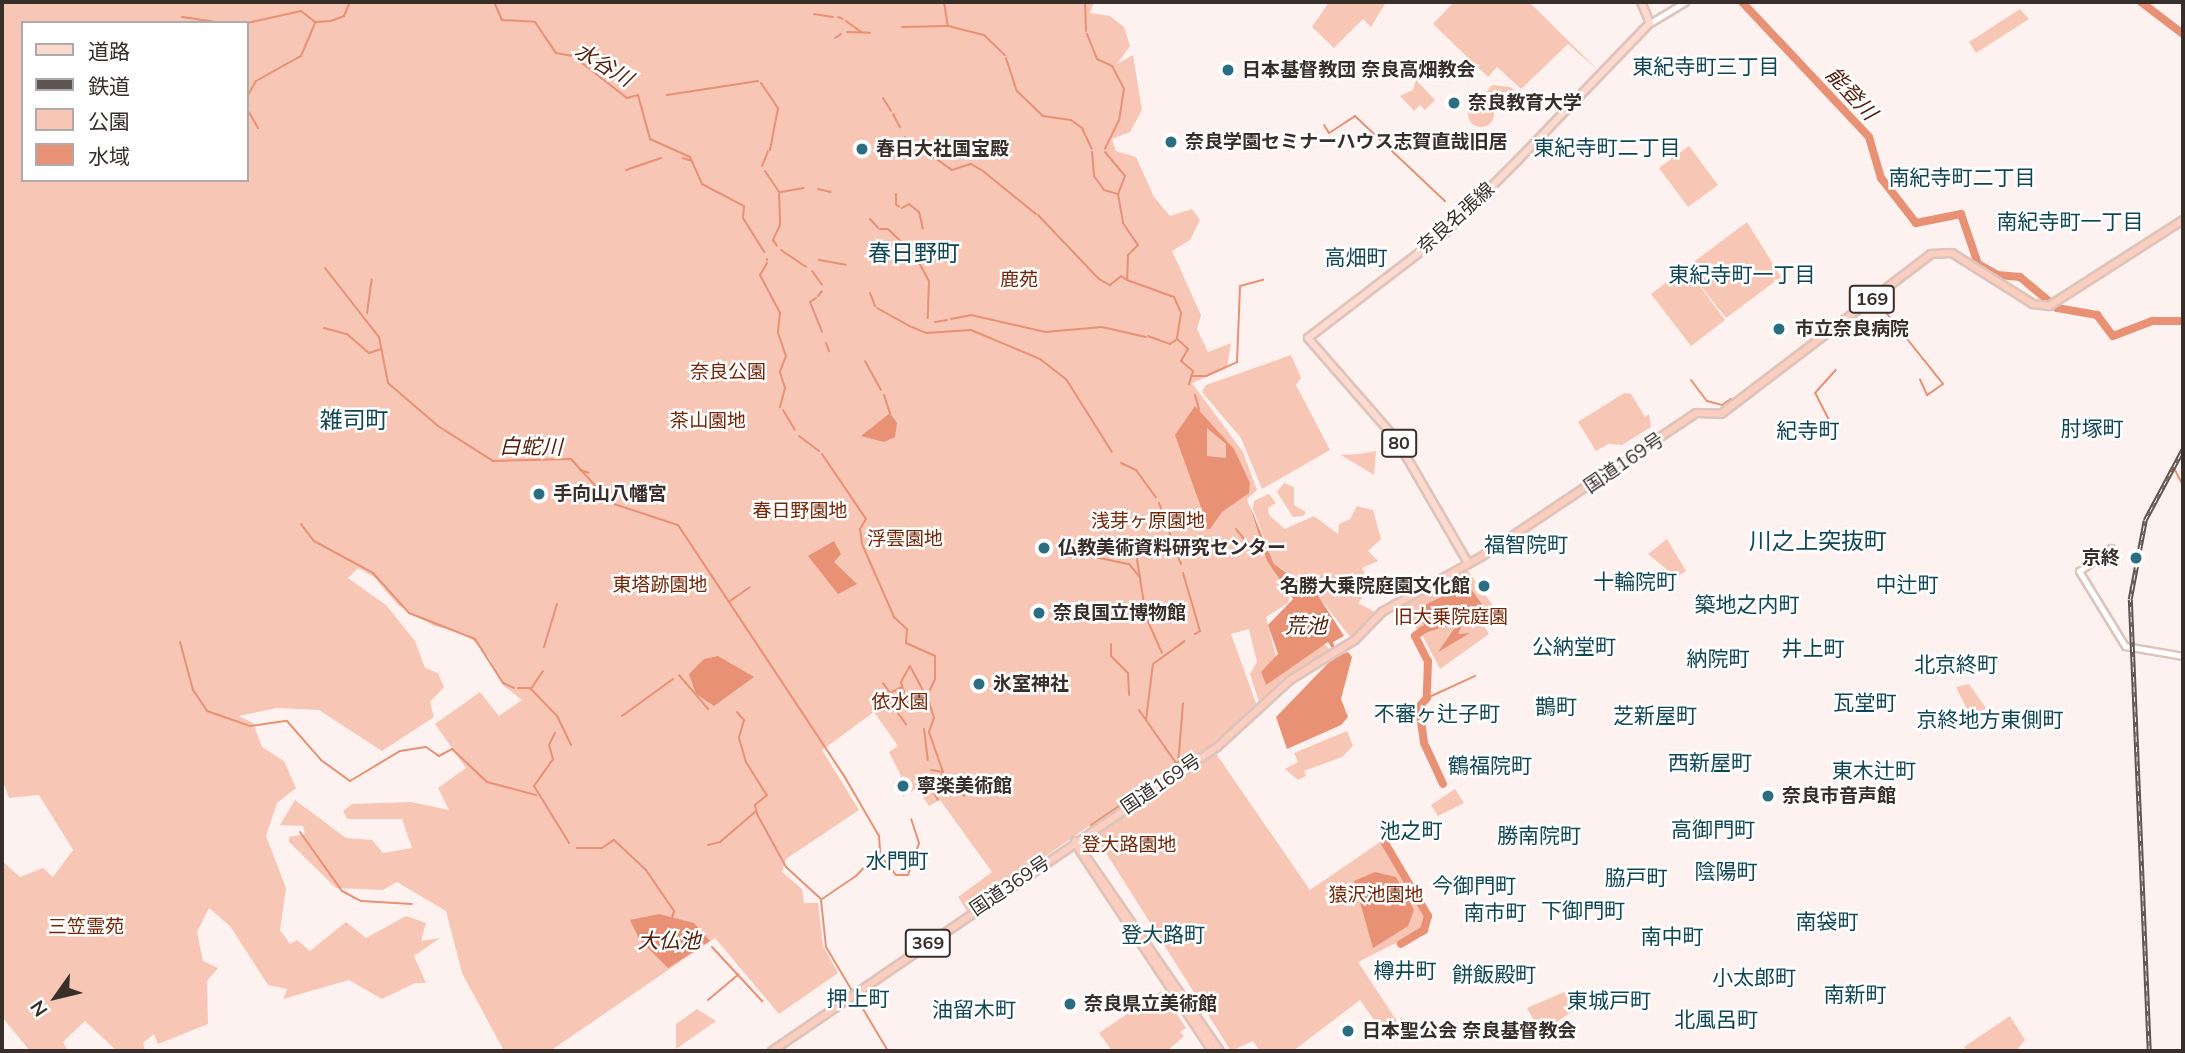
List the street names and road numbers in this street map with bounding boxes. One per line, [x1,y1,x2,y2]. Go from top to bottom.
street label: 奈良名張線 [1413,178,1499,258]
road number: 169 [1848,284,1896,314]
road number: 80 [1380,428,1418,458]
street label: 国道169号 [1580,428,1668,498]
street label: 国道169号 [1117,749,1205,819]
street label: 国道369号 [966,851,1054,921]
road number: 369 [904,928,953,958]

